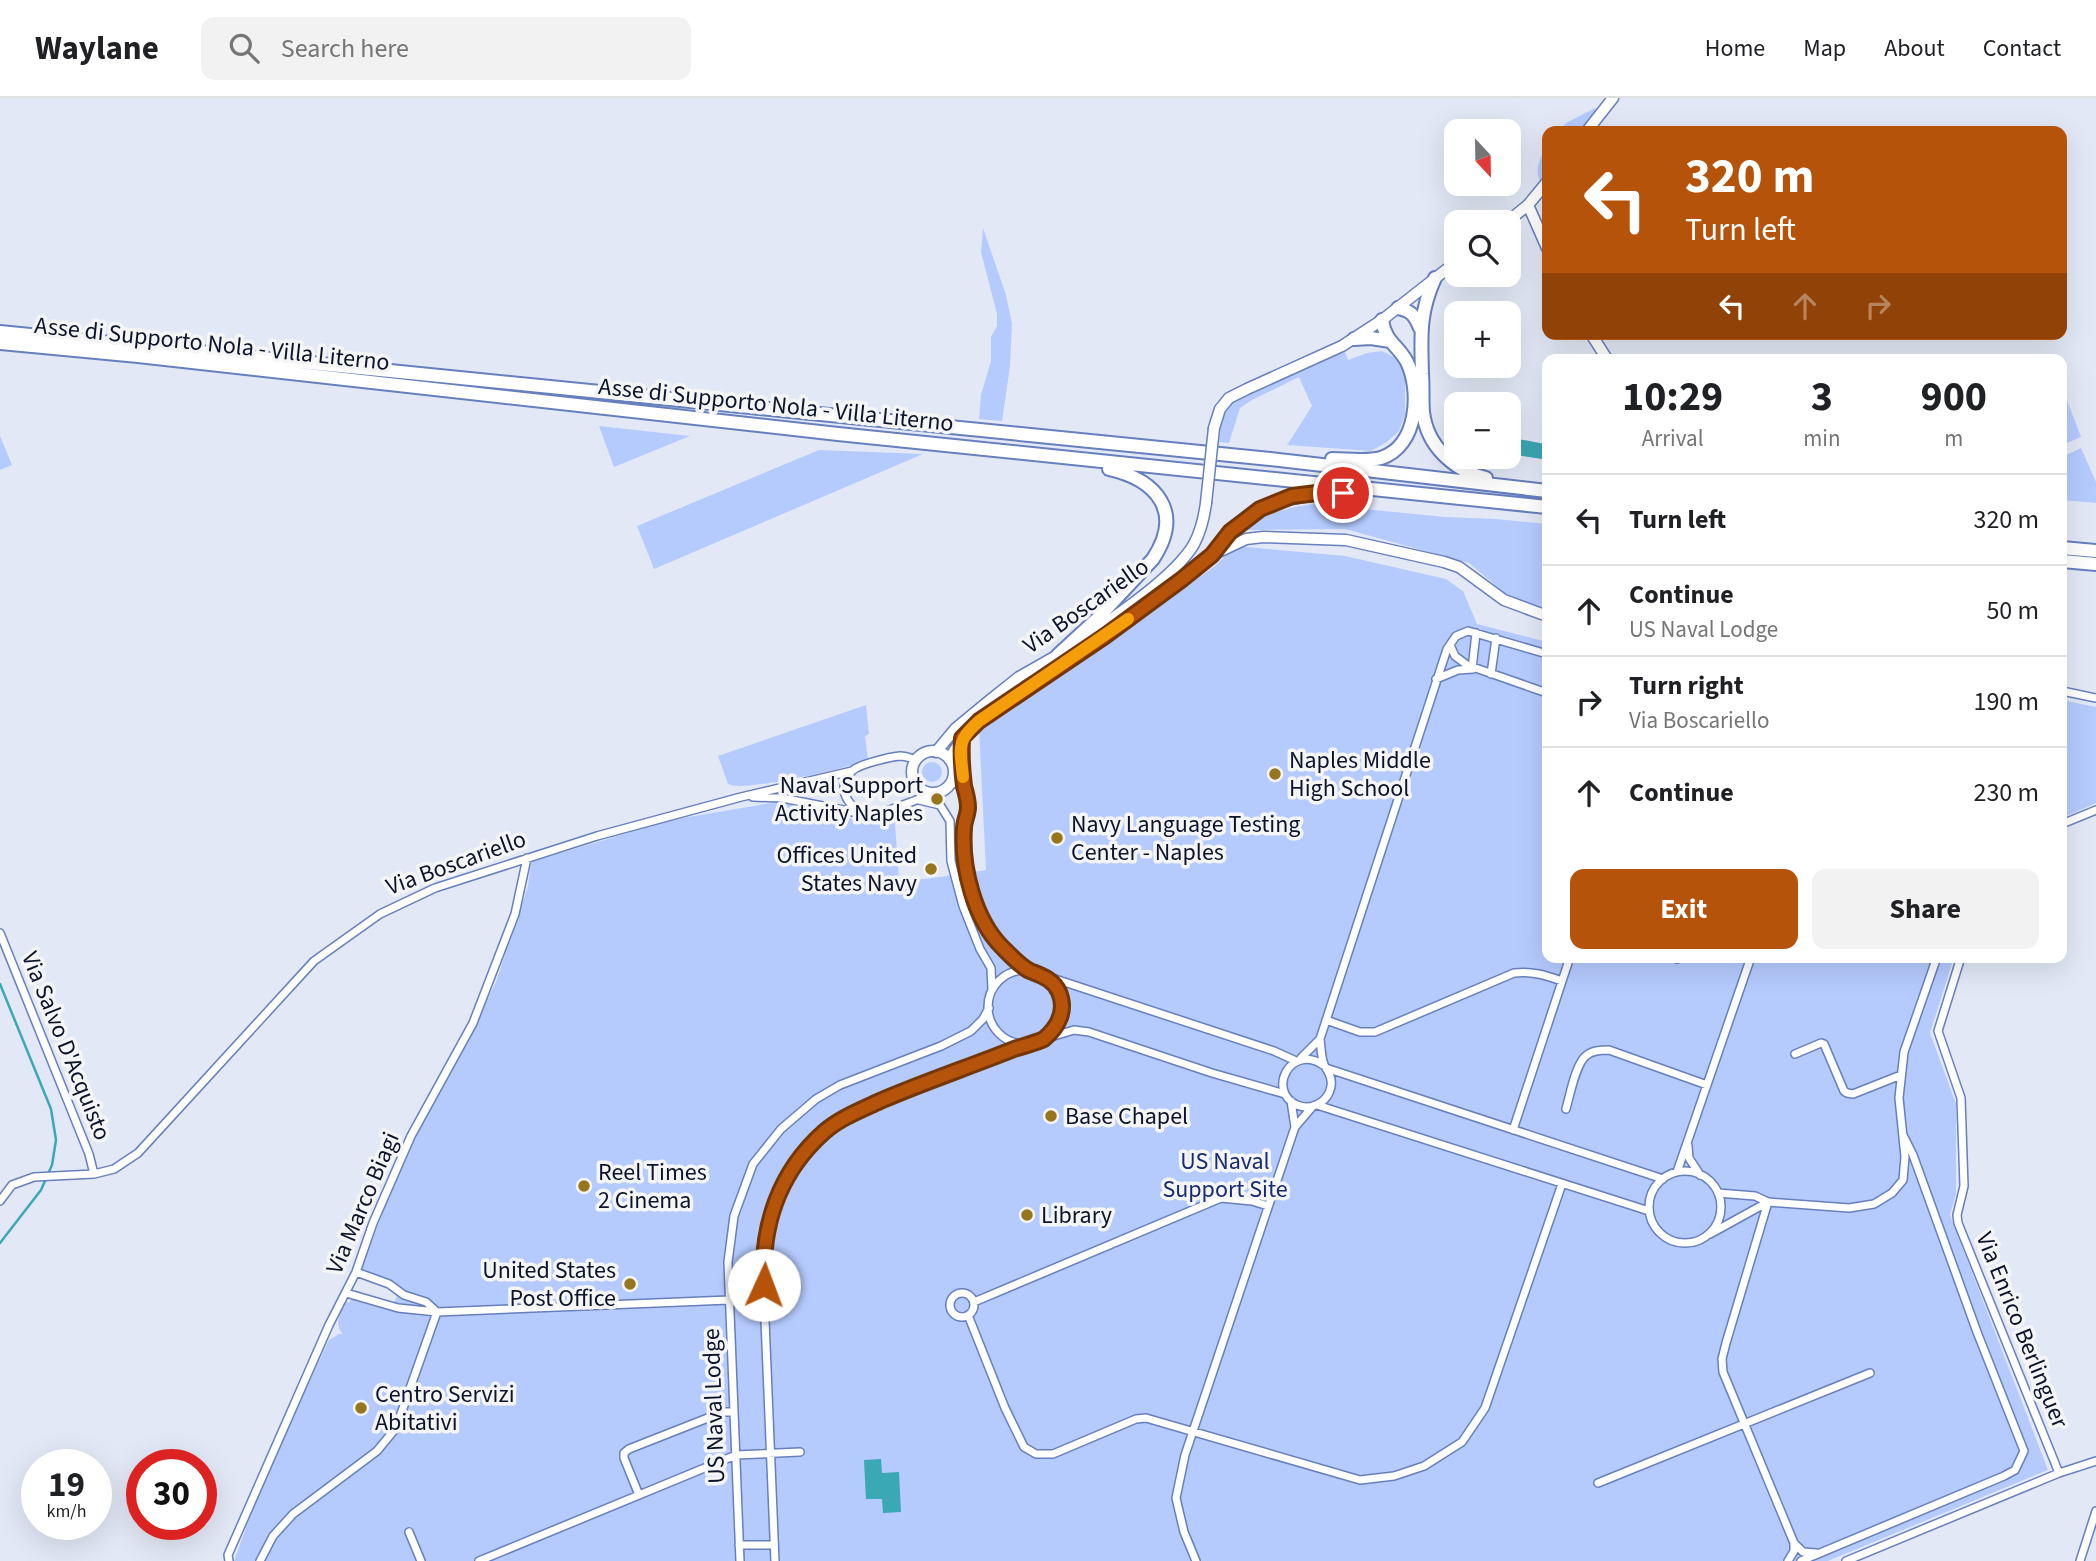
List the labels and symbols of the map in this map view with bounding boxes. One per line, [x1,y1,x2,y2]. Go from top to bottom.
north arrow [1444,119,1521,196]
street label: Asse di Supporto Nola - Villa Literno [33,308,391,380]
street label: Asse di Supporto Nola - Villa Literno [597,369,955,441]
pin [1313,463,1373,523]
street label: Via Boscariello [1016,550,1156,662]
place label: Naples Middle High School [1289,743,1431,806]
marker: Naples Middle High School [1267,766,1283,782]
place label: Naval Support Activity Naples [775,768,923,831]
marker: Naval Support Activity Naples [929,791,945,807]
place label: Navy Language Testing Center - Naples [1071,807,1300,870]
street label: Via Boscariello [381,822,531,904]
marker: Navy Language Testing Center - Naples [1049,830,1065,846]
place label: Offices United States Navy [777,838,917,901]
marker: Offices United States Navy [923,861,939,877]
street label: Via Salvo D'Acquisto [12,946,120,1146]
place label: Base Chapel [1065,1099,1188,1134]
marker: Base Chapel [1043,1108,1059,1124]
street label: Via Marco Biagi [317,1127,409,1279]
park label: US Naval Support Site [1162,1144,1288,1207]
place label: Reel Times 2 Cinema [598,1155,707,1218]
marker: Reel Times 2 Cinema [576,1178,592,1194]
place label: Library [1041,1198,1112,1233]
marker: Library [1019,1207,1035,1223]
street label: Via Enrico Berlinguer [1967,1227,2077,1434]
position arrow [727,1248,801,1322]
place label: United States Post Office [482,1253,616,1316]
marker: United States Post Office [622,1276,638,1292]
street label: US Naval Lodge [694,1328,734,1484]
place label: Centro Servizi Abitativi [375,1377,515,1440]
marker: Centro Servizi Abitativi [353,1400,369,1416]
speed limit sign: 30 [126,1449,217,1540]

